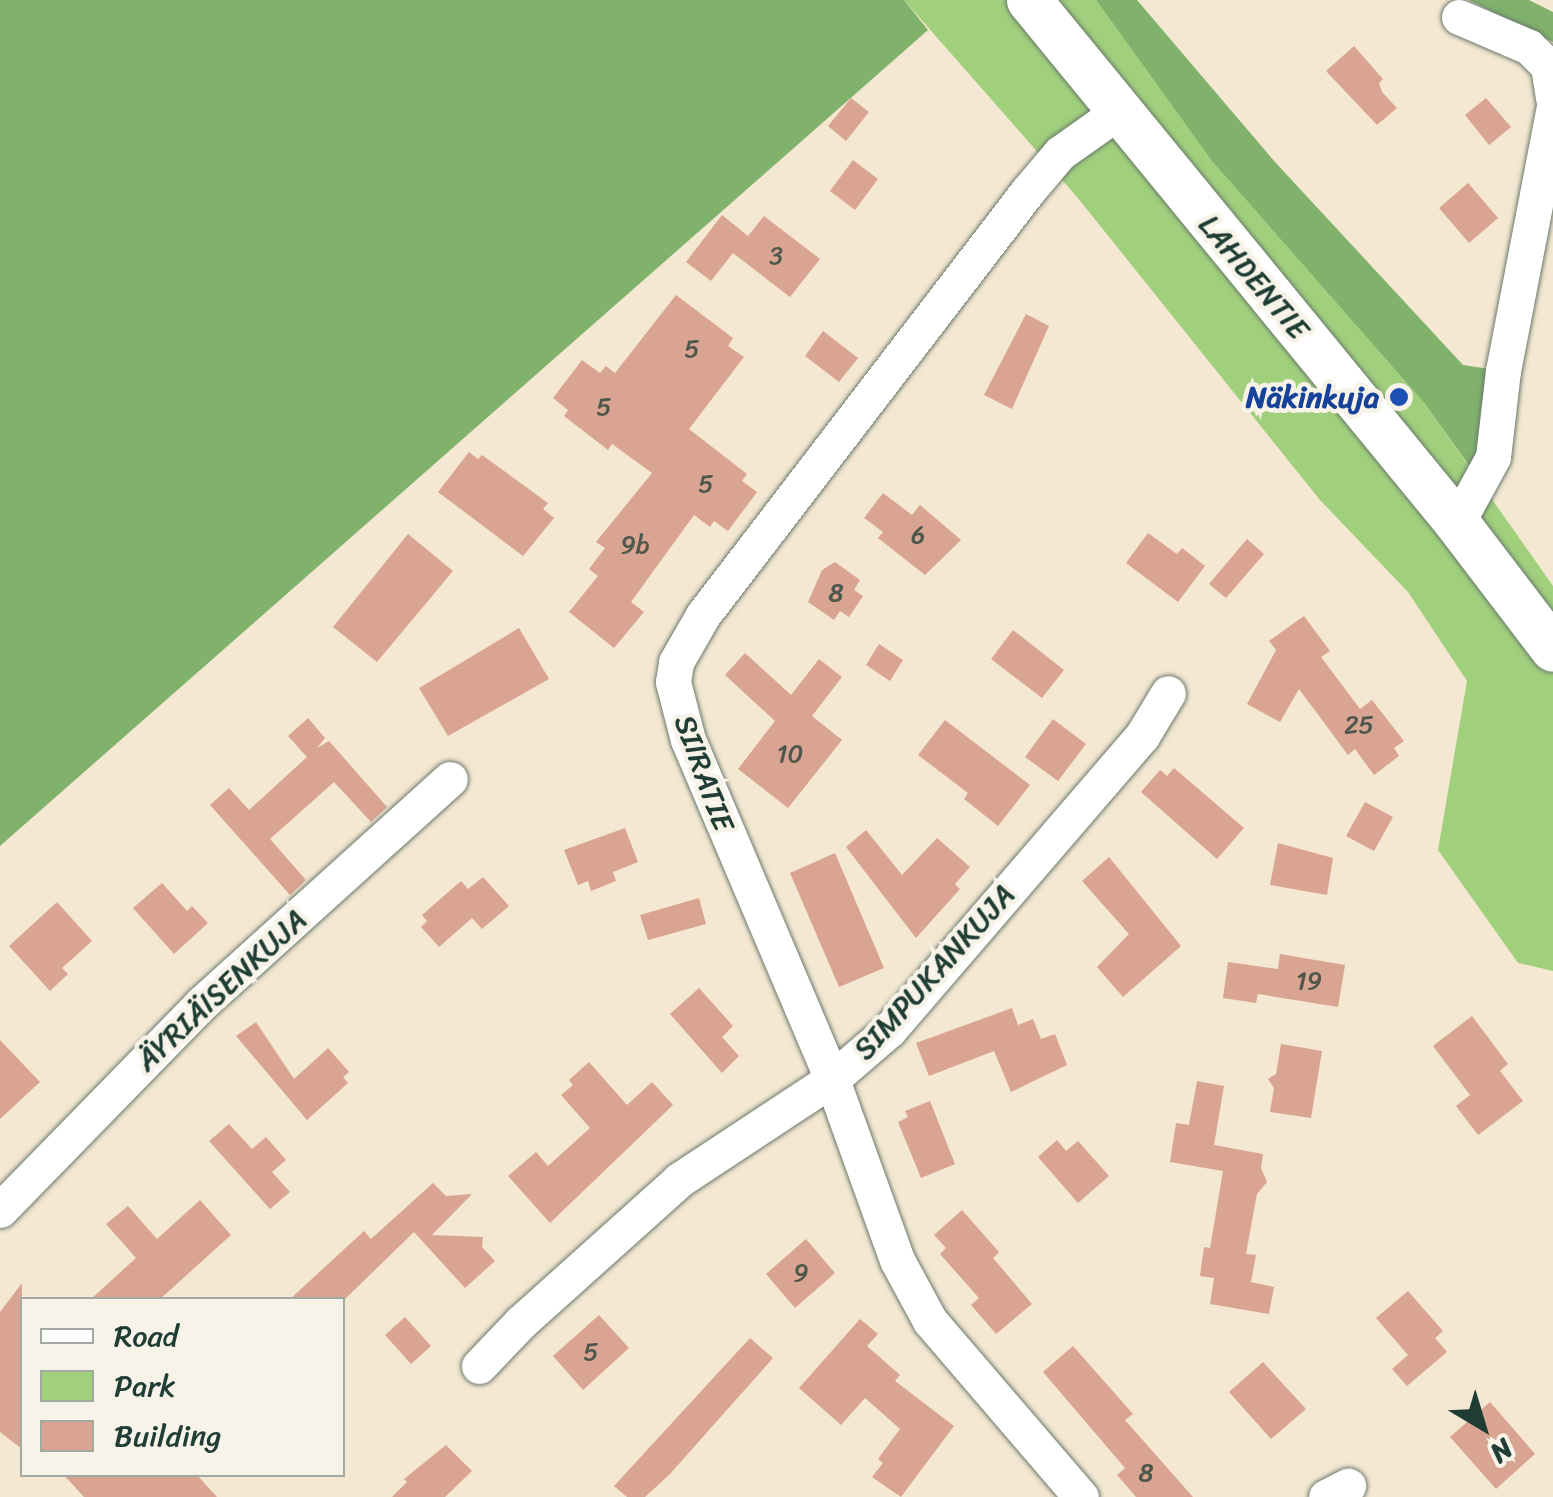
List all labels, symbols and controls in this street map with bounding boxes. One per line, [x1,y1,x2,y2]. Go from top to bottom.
street label: LAHDENTIE [1191,207,1317,347]
house number: 3 [769,241,783,271]
house number: 5 [684,334,700,364]
place label: Näkinkuja [1246,379,1379,415]
marker: Näkinkuja [1388,386,1410,408]
house number: 5 [596,392,612,422]
house number: 5 [698,469,714,499]
house number: 6 [911,520,925,550]
house number: 9b [620,530,650,560]
house number: 8 [828,578,844,608]
street label: SIIRATIE [666,710,742,836]
house number: 25 [1344,710,1374,740]
house number: 10 [777,739,803,769]
street label: SIMPUKANKUJA [846,877,1022,1067]
street label: ÄYRIÄISENKUJA [128,902,314,1078]
house number: 19 [1296,966,1322,996]
house number: 9 [793,1258,809,1288]
legend [20,1297,345,1477]
text: Road [114,1309,178,1363]
house number: 5 [583,1337,599,1367]
text: Park [114,1359,176,1413]
north arrow [1433,1377,1533,1477]
text: Building [114,1409,221,1463]
text: N [1479,1426,1525,1476]
house number: 8 [1138,1458,1154,1488]

